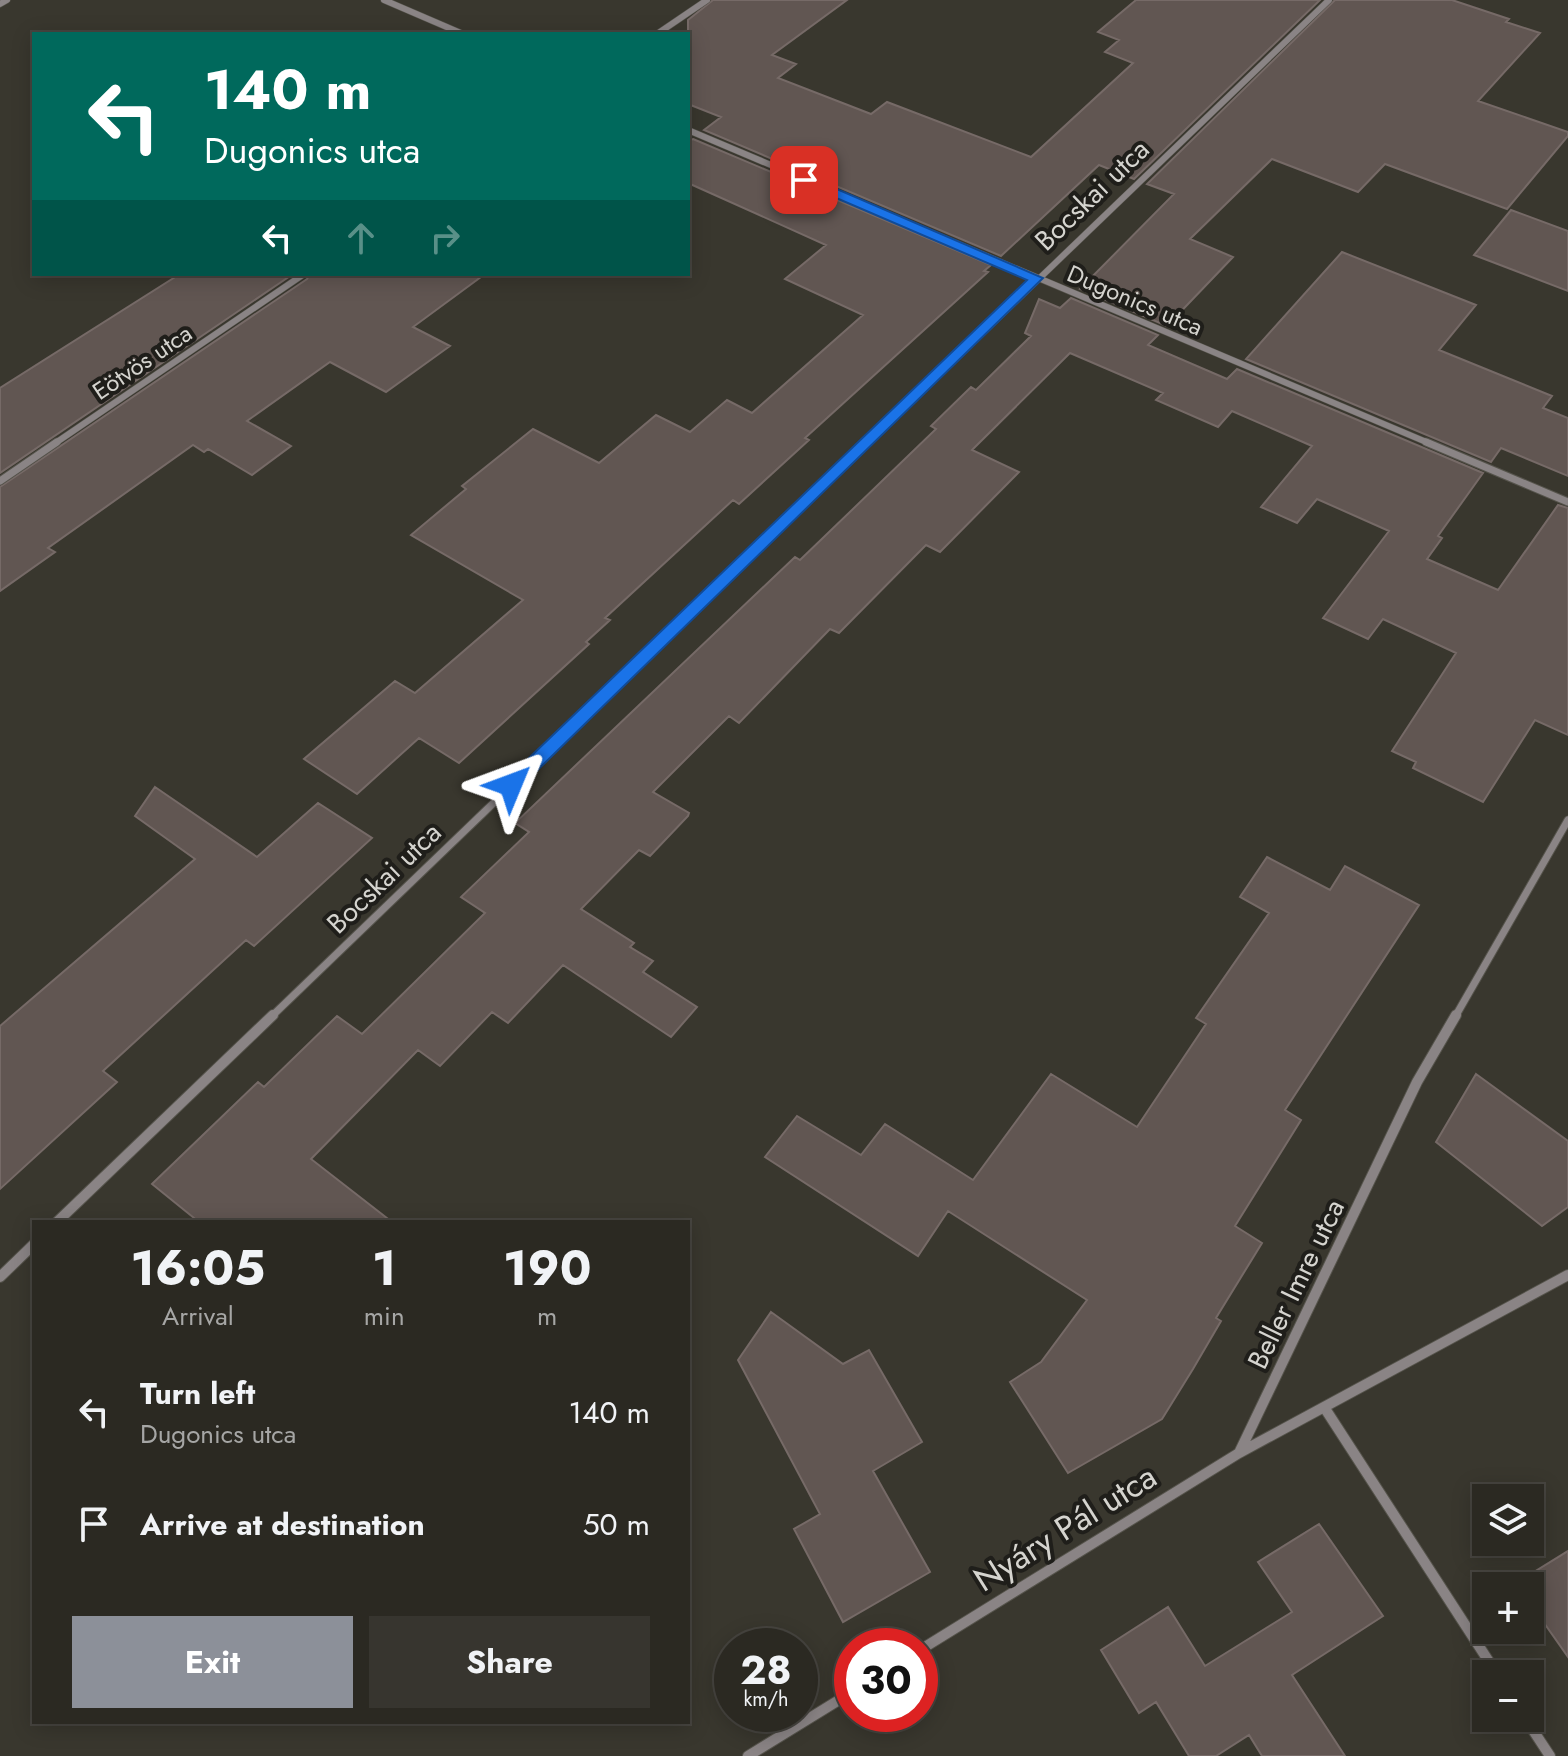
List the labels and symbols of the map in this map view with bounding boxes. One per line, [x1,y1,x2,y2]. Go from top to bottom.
street label: Bocskai utca [1025,130,1159,260]
pin [770,146,838,214]
street label: Dugonics utca [1062,256,1208,344]
street label: Eötvös utca [85,316,199,408]
position arrow [469,743,553,827]
street label: Bocskai utca [317,813,451,943]
street label: Beller Imre utca [1237,1192,1355,1376]
street label: Nyáry Pál utca [964,1452,1166,1604]
speed limit sign: 30 [834,1628,938,1732]

